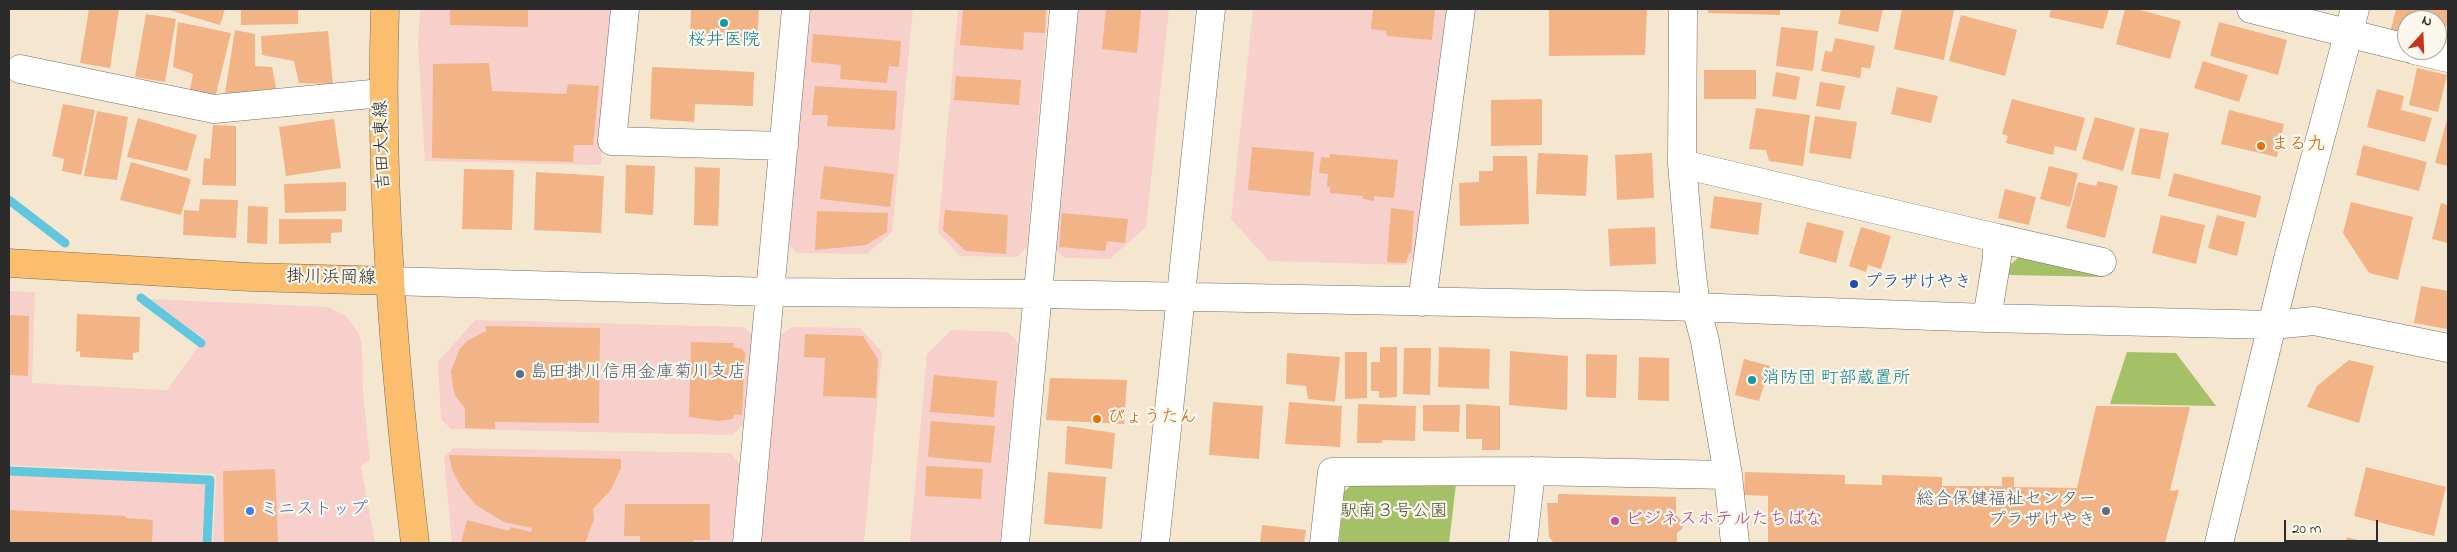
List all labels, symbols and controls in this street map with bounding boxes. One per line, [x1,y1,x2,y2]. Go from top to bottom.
north arrow [2397,10,2447,60]
text: N [2419,10,2435,33]
marker: 桜井医院 [718,17,730,29]
place label: 桜井医院 [688,31,760,53]
street label: 吉田大東線 [372,100,396,190]
place label: まる九 [2271,135,2325,157]
marker: まる九 [2255,140,2267,152]
street label: 掛川浜岡線 [286,267,376,291]
place label: プラザけやき [1864,273,1972,295]
marker: プラザけやき [1848,278,1860,290]
place label: 島田掛川信用金庫菊川支店 [530,363,746,385]
marker: 島田掛川信用金庫菊川支店 [514,368,526,380]
place label: 消防団 町部蔵置所 [1762,369,1910,391]
marker: 消防団 町部蔵置所 [1746,374,1758,386]
place label: ぴょうたん [1107,408,1197,430]
marker: ぴょうたん [1091,413,1103,425]
place label: 総合保健福祉センター プラザけやき [1916,490,2096,532]
place label: ミニストップ [260,500,368,522]
park label: 駅南３号公園 [1340,502,1448,524]
marker: ミニストップ [244,505,256,517]
marker: 総合保健福祉センター プラザけやき [2100,505,2112,517]
place label: ビジネスホテルたちばな [1625,510,1823,532]
scale bar [2287,510,2381,542]
marker: ビジネスホテルたちばな [1609,515,1621,527]
text: 20 m [2292,518,2321,540]

